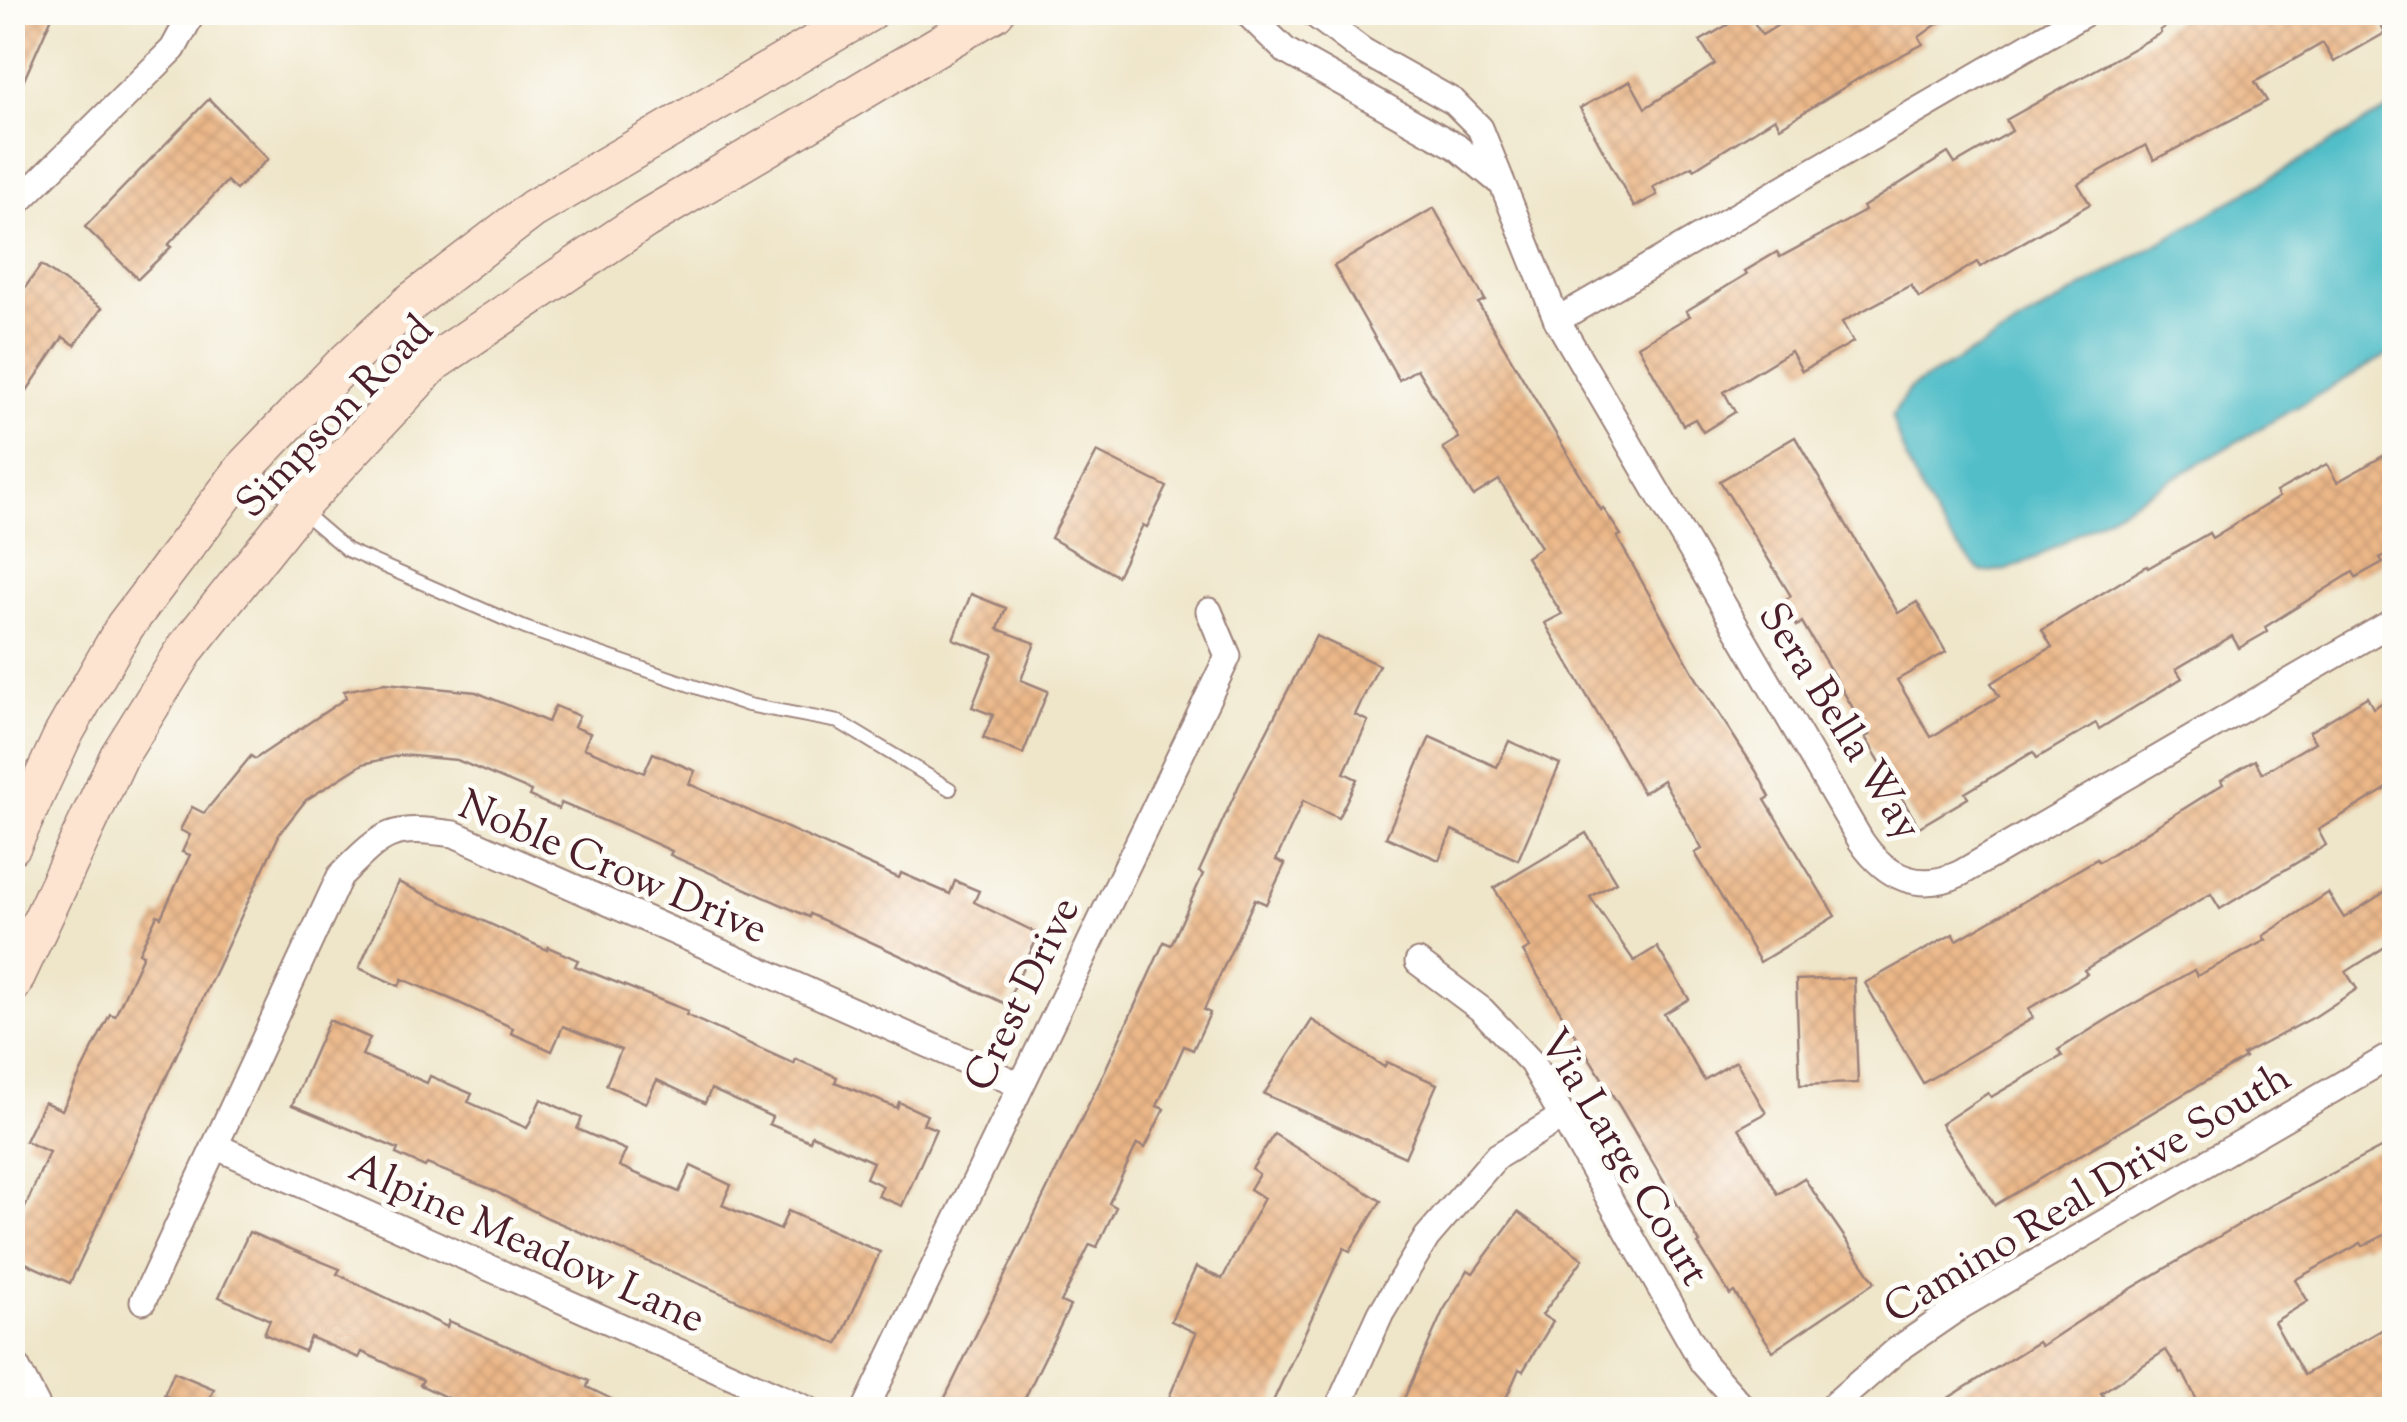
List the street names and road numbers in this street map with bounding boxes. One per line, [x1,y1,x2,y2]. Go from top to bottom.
street label: Simpson Road [224,303,449,534]
street label: Sera Bella Way [1741,592,1935,853]
street label: Noble Crow Drive [448,777,776,962]
street label: Crest Drive [952,888,1097,1102]
street label: Via Large Court [1521,1019,1722,1298]
street label: Camino Real Drive South [1874,1050,2303,1341]
street label: Alpine Meadow Lane [338,1140,714,1351]

